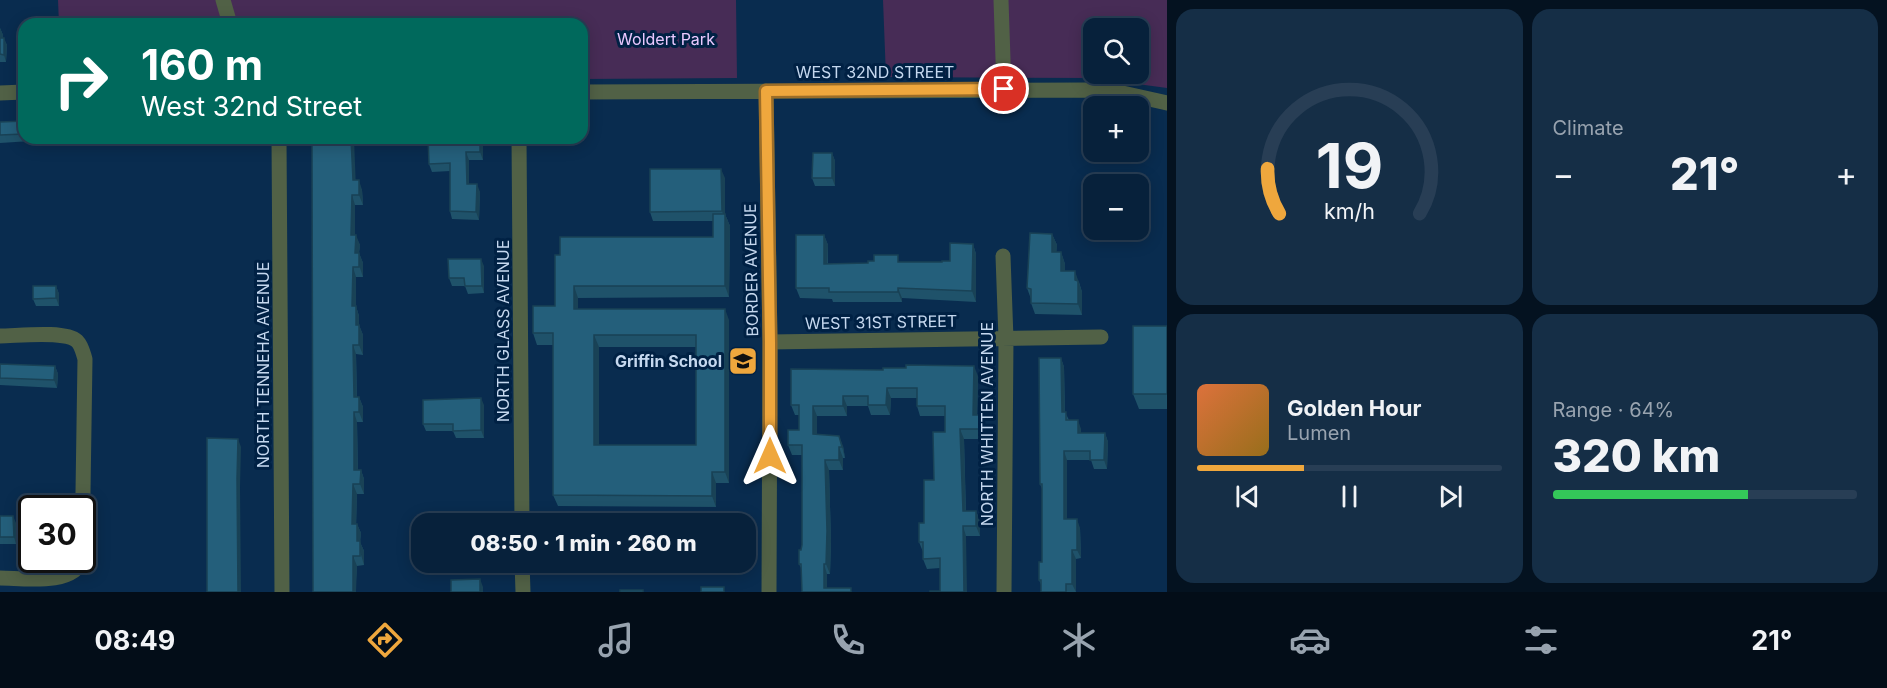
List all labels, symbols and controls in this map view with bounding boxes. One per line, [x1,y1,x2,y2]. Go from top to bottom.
map controls [1083,18,1149,240]
button: search [1083,18,1149,84]
park label: Woldert Park [617,29,715,49]
text: 160 m [141,39,263,90]
icon: right [42,42,120,120]
street label: WEST 32ND STREET [796,62,954,82]
pin [978,63,1029,114]
icon: arrive [987,72,1020,105]
text: West 32nd Street [141,90,362,123]
button: + [1083,96,1149,162]
text: Climate [1553,116,1624,140]
text: 19 [1316,128,1383,203]
text: 21° [1670,146,1739,201]
text: − [1553,154,1574,194]
text: + [1835,154,1857,194]
button: − [1083,174,1149,240]
text: km/h [1324,198,1375,224]
street label: BORDER AVENUE [740,203,762,337]
street label: NORTH GLASS AVENUE [493,240,513,422]
street label: NORTH TENNEHA AVENUE [253,262,273,468]
street label: WEST 31ST STREET [805,311,957,333]
street label: NORTH WHITTEN AVENUE [977,322,997,526]
school or university icon: Griffin School [727,345,759,377]
place label: Griffin School [615,351,722,371]
text: Golden Hour [1287,395,1421,421]
text: Range · 64% [1553,398,1674,422]
text: Lumen [1287,421,1351,445]
position arrow [738,424,802,488]
text: 320 km [1553,428,1720,483]
icon: previous [1231,480,1264,513]
icon: pause [1333,480,1366,513]
icon: next [1434,480,1467,513]
speed limit sign: 30 [18,495,96,573]
text: 08:50 · 1 min · 260 m [470,530,697,556]
icon: directions [364,619,406,661]
icon: music [595,619,637,661]
icon: phone [827,619,869,661]
icon: climate [1058,619,1100,661]
icon: car [1289,619,1331,661]
icon: filters [1520,619,1562,661]
text: 08:49 [95,624,175,657]
text: 21° [1751,624,1792,657]

